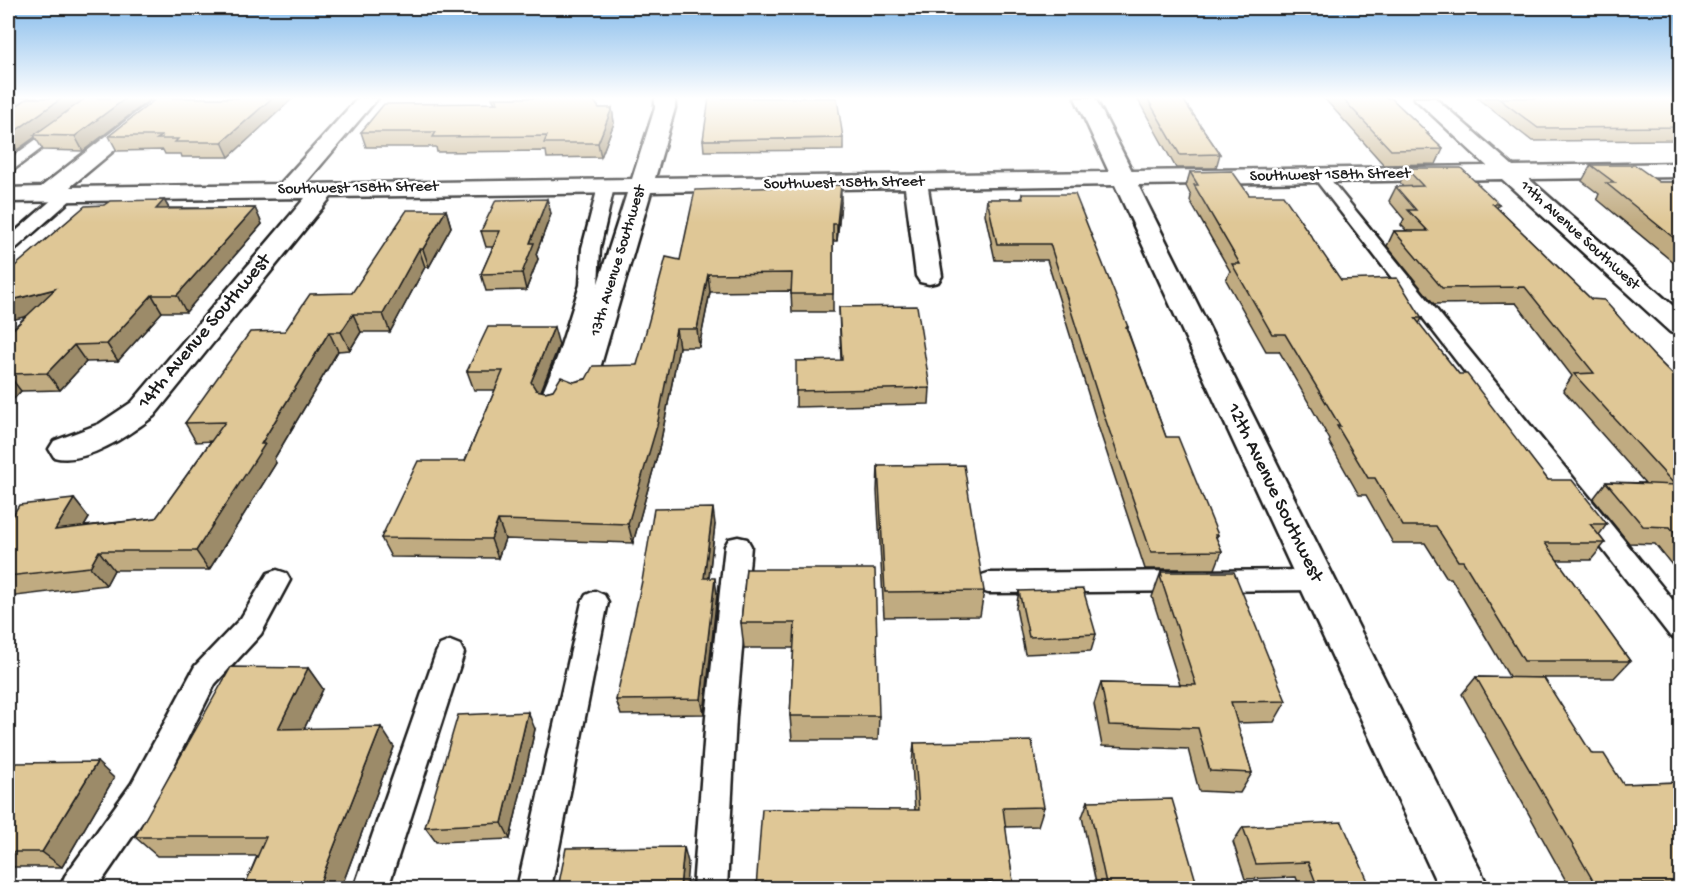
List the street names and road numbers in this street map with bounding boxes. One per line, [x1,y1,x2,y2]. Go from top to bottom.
street label: Southwest 158th Street [1250,165,1412,187]
street label: Southwest 158th Street [764,173,926,195]
street label: 11th Avenue Southwest [1514,176,1644,296]
street label: Southwest 158th Street [278,178,440,200]
street label: 13th Avenue Southwest [587,182,651,340]
street label: 14th Avenue Southwest [133,248,278,415]
street label: 12th Avenue Southwest [1220,399,1328,588]

